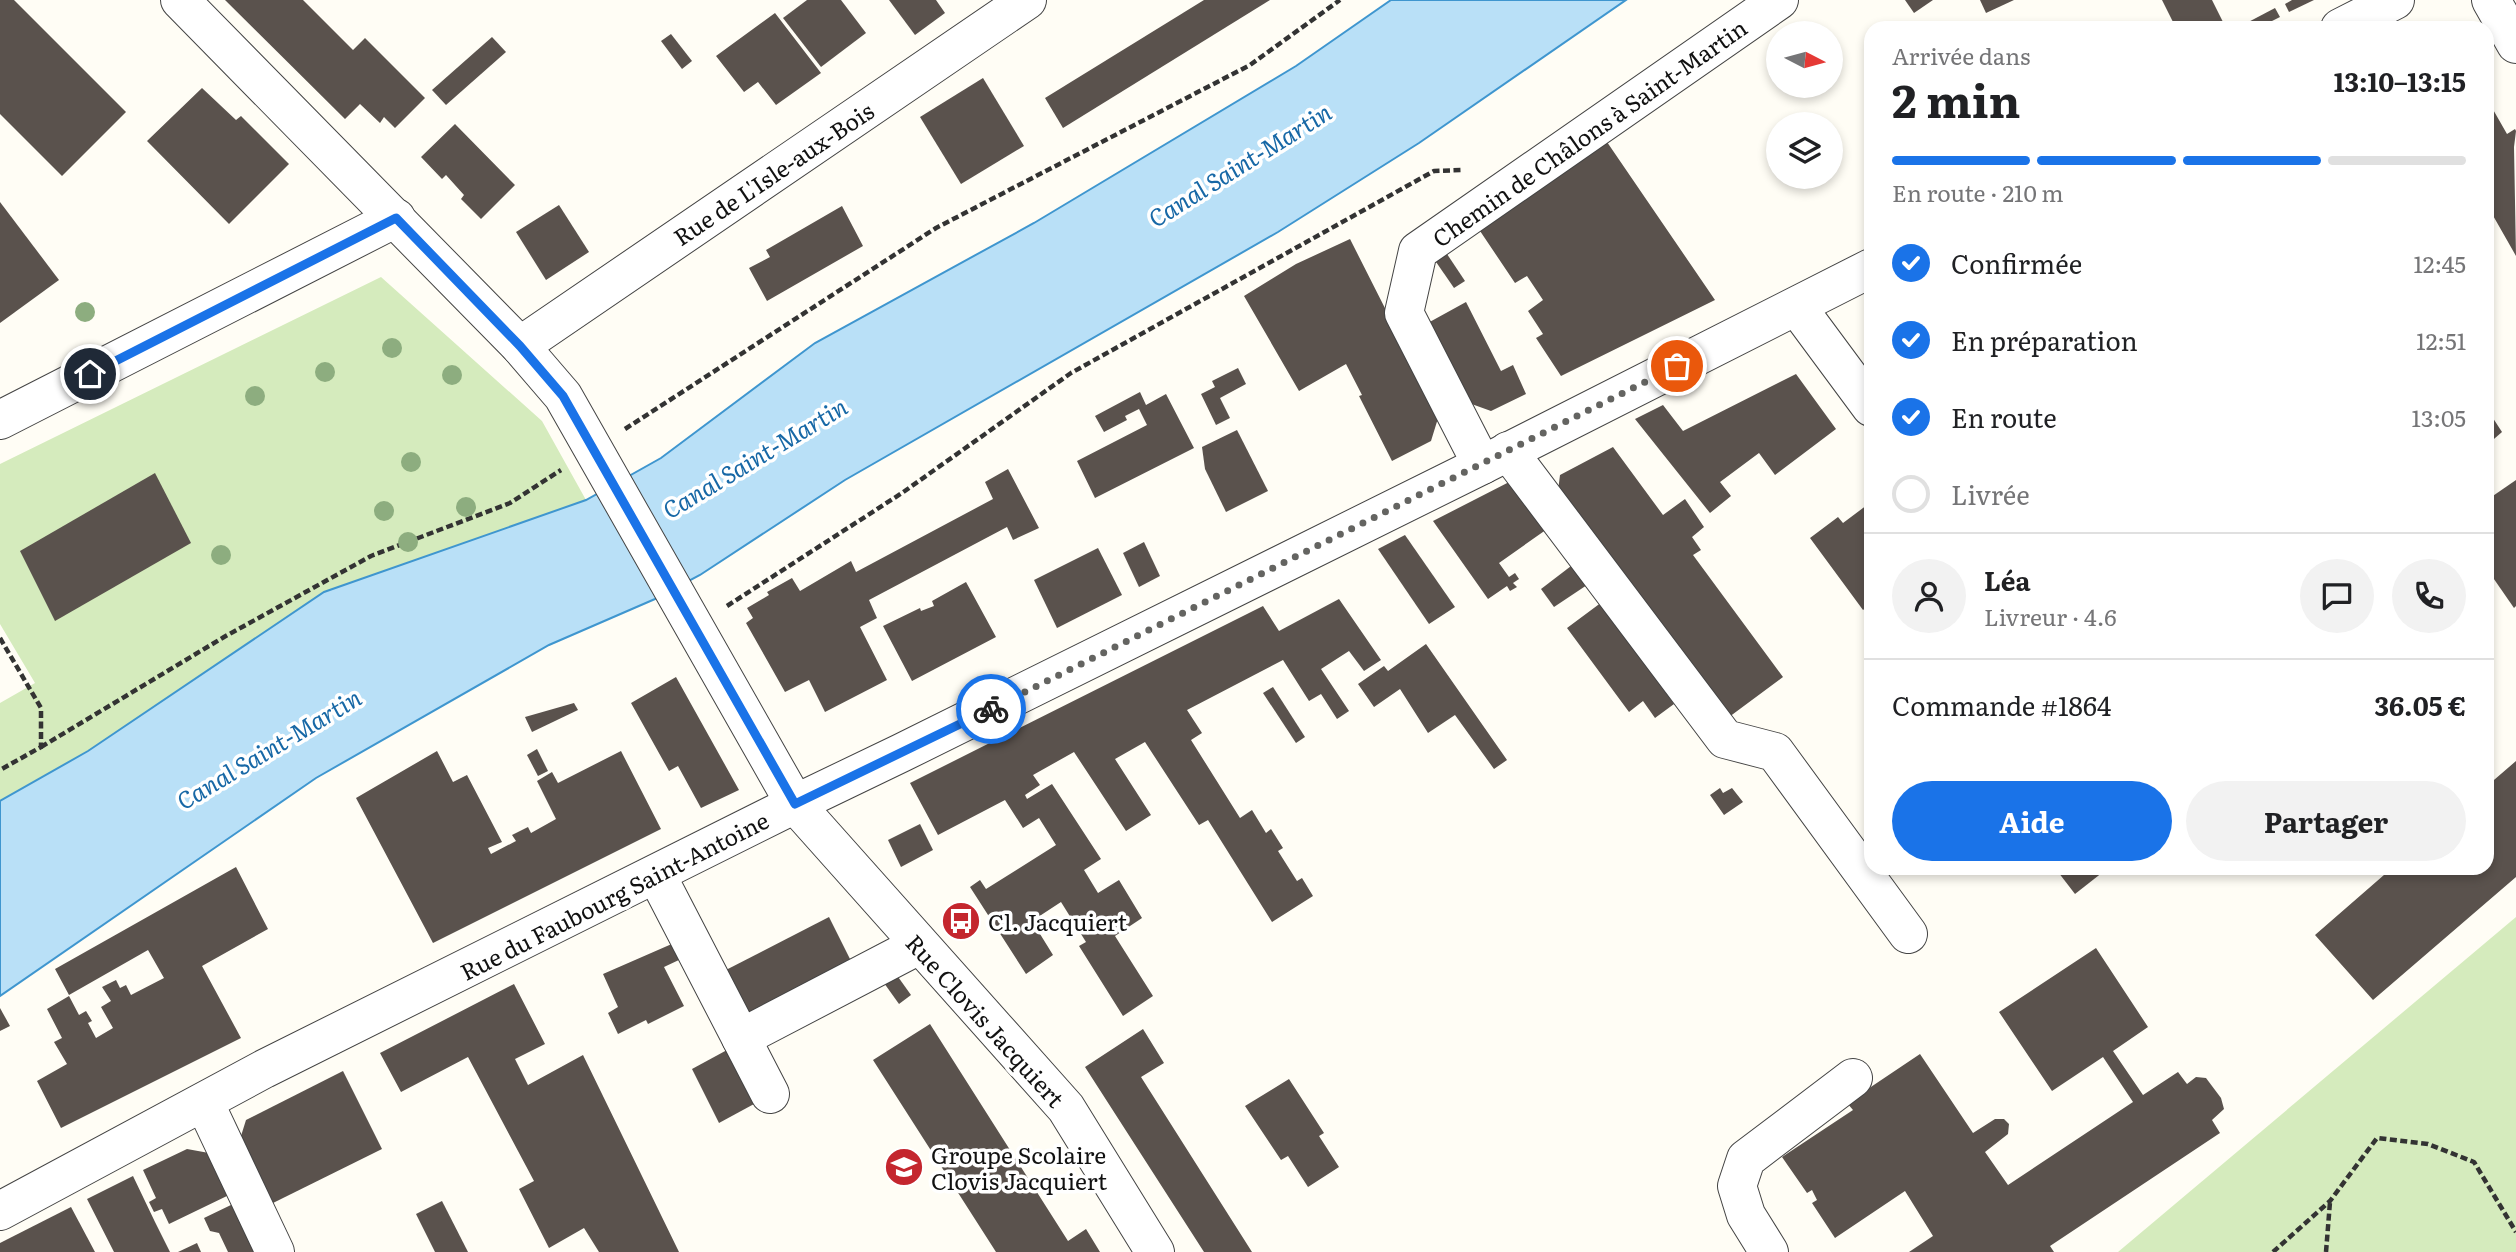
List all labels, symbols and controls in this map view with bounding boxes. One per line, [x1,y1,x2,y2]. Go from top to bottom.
street label: Chemin de Châlons à Saint-Martin [1425,10,1753,254]
north arrow [1766,21,1843,98]
map controls [1766,21,1843,189]
text: Arrivée dans [1892,38,2030,72]
text: 13:10–13:15 [2334,61,2466,100]
text: 2 min [1892,64,2021,132]
street label: Rue de L'Isle-aux-Bois [666,93,880,253]
water label: Canal Saint-Martin [1141,94,1337,234]
button: layers [1766,112,1843,189]
text: En route · 210 m [1892,175,2064,209]
text: Confirmée [1951,243,2082,282]
icon: check [1892,244,1930,282]
text: 12:45 [2413,246,2466,280]
text: En préparation [1951,320,2138,359]
icon: check [1892,321,1930,359]
text: 12:51 [2416,323,2466,357]
pin [1647,336,1707,396]
pin [60,344,120,404]
icon: bag [1658,347,1696,385]
icon: home [71,355,109,393]
water label: Canal Saint-Martin [655,388,853,526]
text: En route [1951,397,2057,436]
icon: check [1892,398,1930,436]
text: 13:05 [2412,400,2466,434]
text: Livrée [1951,474,2030,513]
button: person [1892,559,1966,633]
button: chat [2300,559,2374,633]
button: phone [2392,559,2466,633]
text: Léa [1984,560,2031,599]
text: Livreur · 4.6 [1984,599,2117,633]
courier [956,674,1026,744]
water label: Canal Saint-Martin [169,679,367,817]
text: Commande #1864 [1892,685,2111,724]
text: 36.05 € [2374,685,2466,724]
icon: bike [972,690,1010,728]
button: Aide [1892,781,2172,861]
button: Partager [2186,781,2466,861]
street label: Rue du Faubourg Saint-Antoine [454,802,774,988]
bus stop icon: Cl. Jacquiert [940,900,982,942]
place label: Cl. Jacquiert [988,904,1128,938]
street label: Rue Clovis Jacquiert [899,926,1074,1115]
place label: Groupe Scolaire Clovis Jacquiert [931,1137,1108,1197]
school or university icon: Groupe Scolaire Clovis Jacquiert [883,1146,925,1188]

